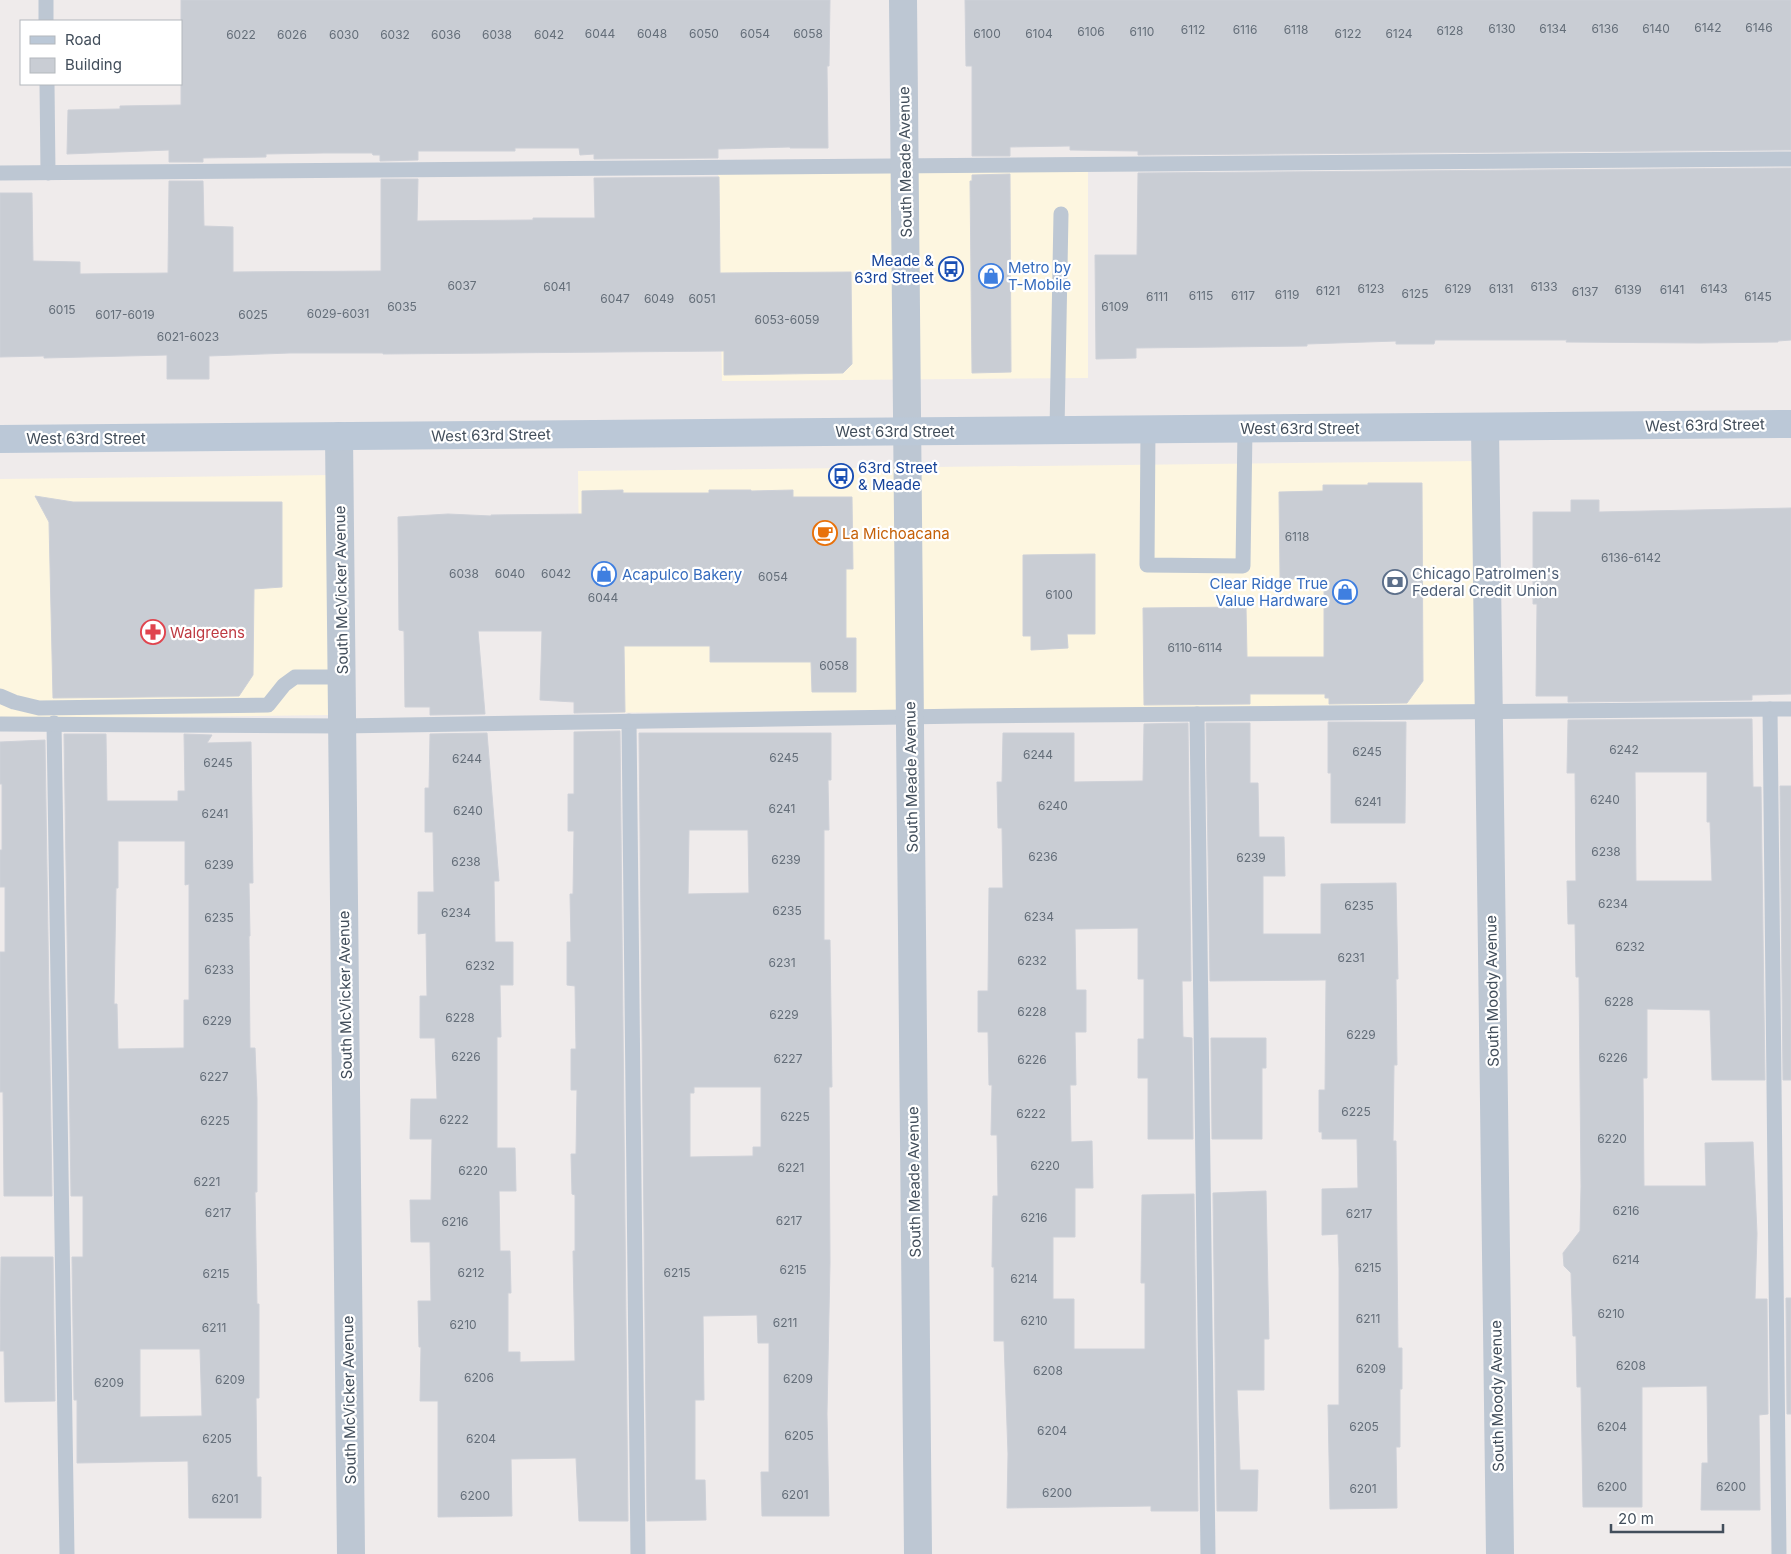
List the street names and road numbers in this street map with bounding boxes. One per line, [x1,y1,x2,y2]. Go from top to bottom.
street label: South Meade Avenue [894,86,916,238]
street label: West 63rd Street [1645,414,1765,436]
street label: West 63rd Street [1240,419,1360,438]
street label: West 63rd Street [835,422,955,441]
street label: West 63rd Street [431,424,551,446]
street label: West 63rd Street [26,429,146,448]
street label: South McVicker Avenue [330,506,352,674]
street label: South Meade Avenue [900,701,922,853]
street label: South McVicker Avenue [334,911,356,1079]
street label: South Moody Avenue [1481,915,1503,1067]
street label: South Meade Avenue [903,1106,925,1258]
street label: South McVicker Avenue [338,1316,360,1484]
street label: South Moody Avenue [1486,1320,1508,1472]

